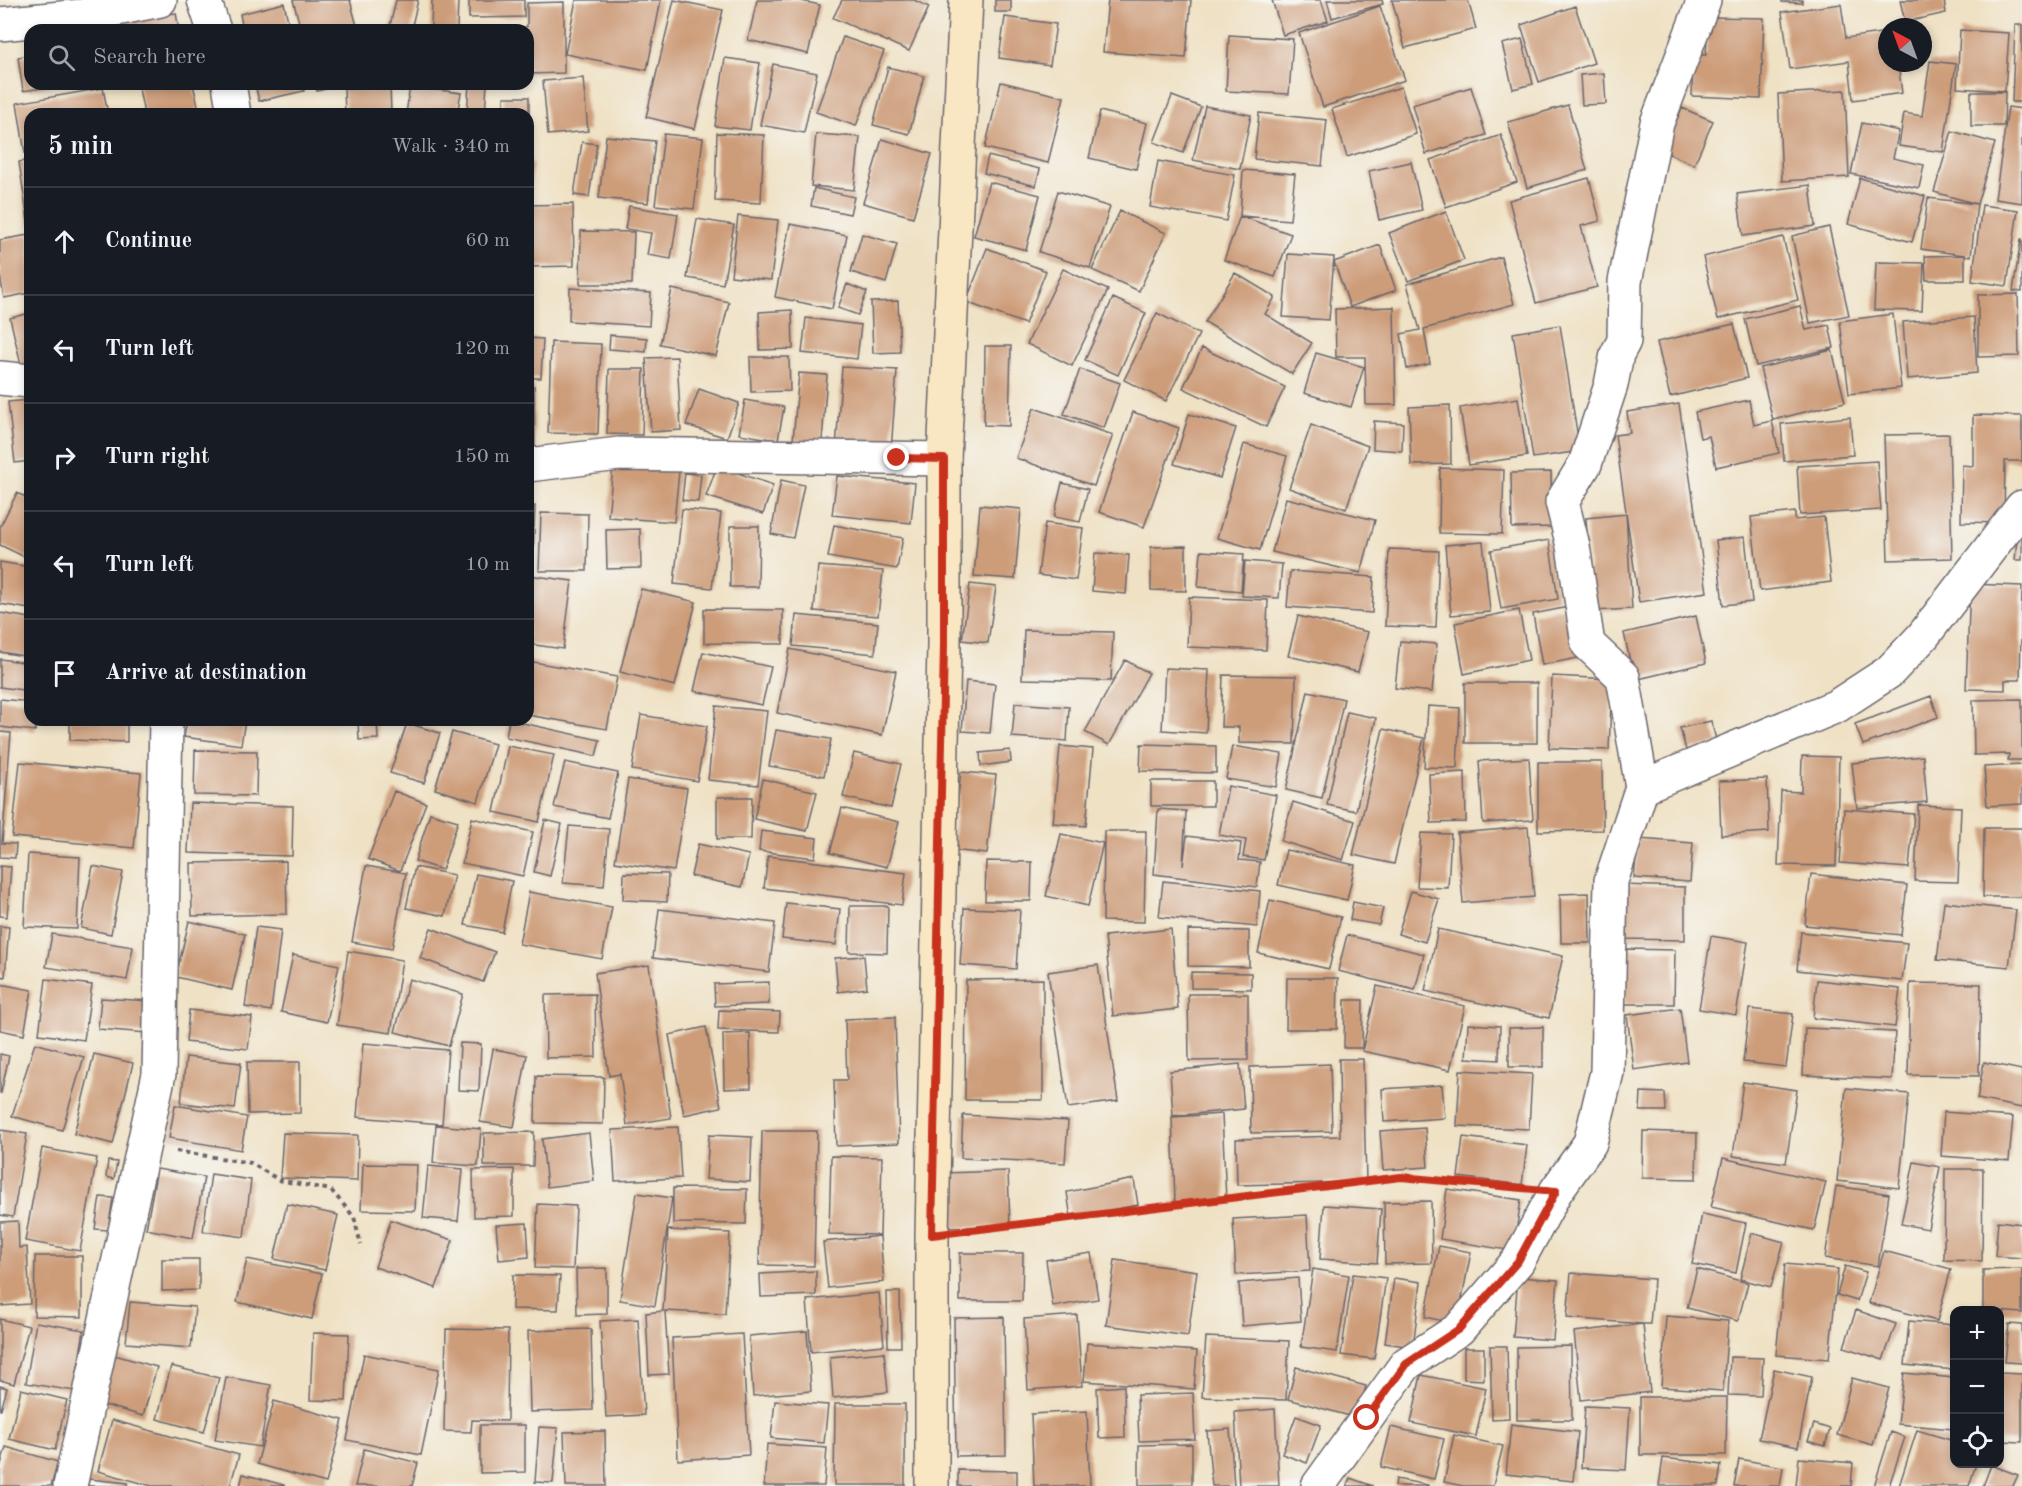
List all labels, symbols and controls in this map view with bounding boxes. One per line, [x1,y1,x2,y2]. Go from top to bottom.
north arrow [1878,18,1932,72]
search box [24,24,534,90]
icon: search [45,41,78,74]
text: Search here [93,46,206,68]
text: 5 min [48,134,113,160]
text: Walk · 340 m [391,137,510,157]
icon: ahead [48,225,81,258]
text: Continue [105,230,192,252]
text: 60 m [465,231,510,251]
icon: left [48,333,81,366]
text: Turn left [105,338,194,360]
text: 120 m [454,339,510,359]
icon: right [48,441,81,474]
route end [883,444,909,470]
text: Turn right [105,446,209,468]
text: 150 m [454,447,510,467]
icon: left [48,549,81,582]
text: Turn left [105,554,194,576]
text: 10 m [465,555,510,575]
icon: arrive [48,657,81,690]
text: Arrive at destination [105,662,307,684]
map controls [1950,1306,2004,1468]
button: + [1950,1306,2004,1360]
button: − [1950,1360,2004,1414]
route start [1353,1404,1379,1430]
button: locate [1950,1414,2004,1468]

